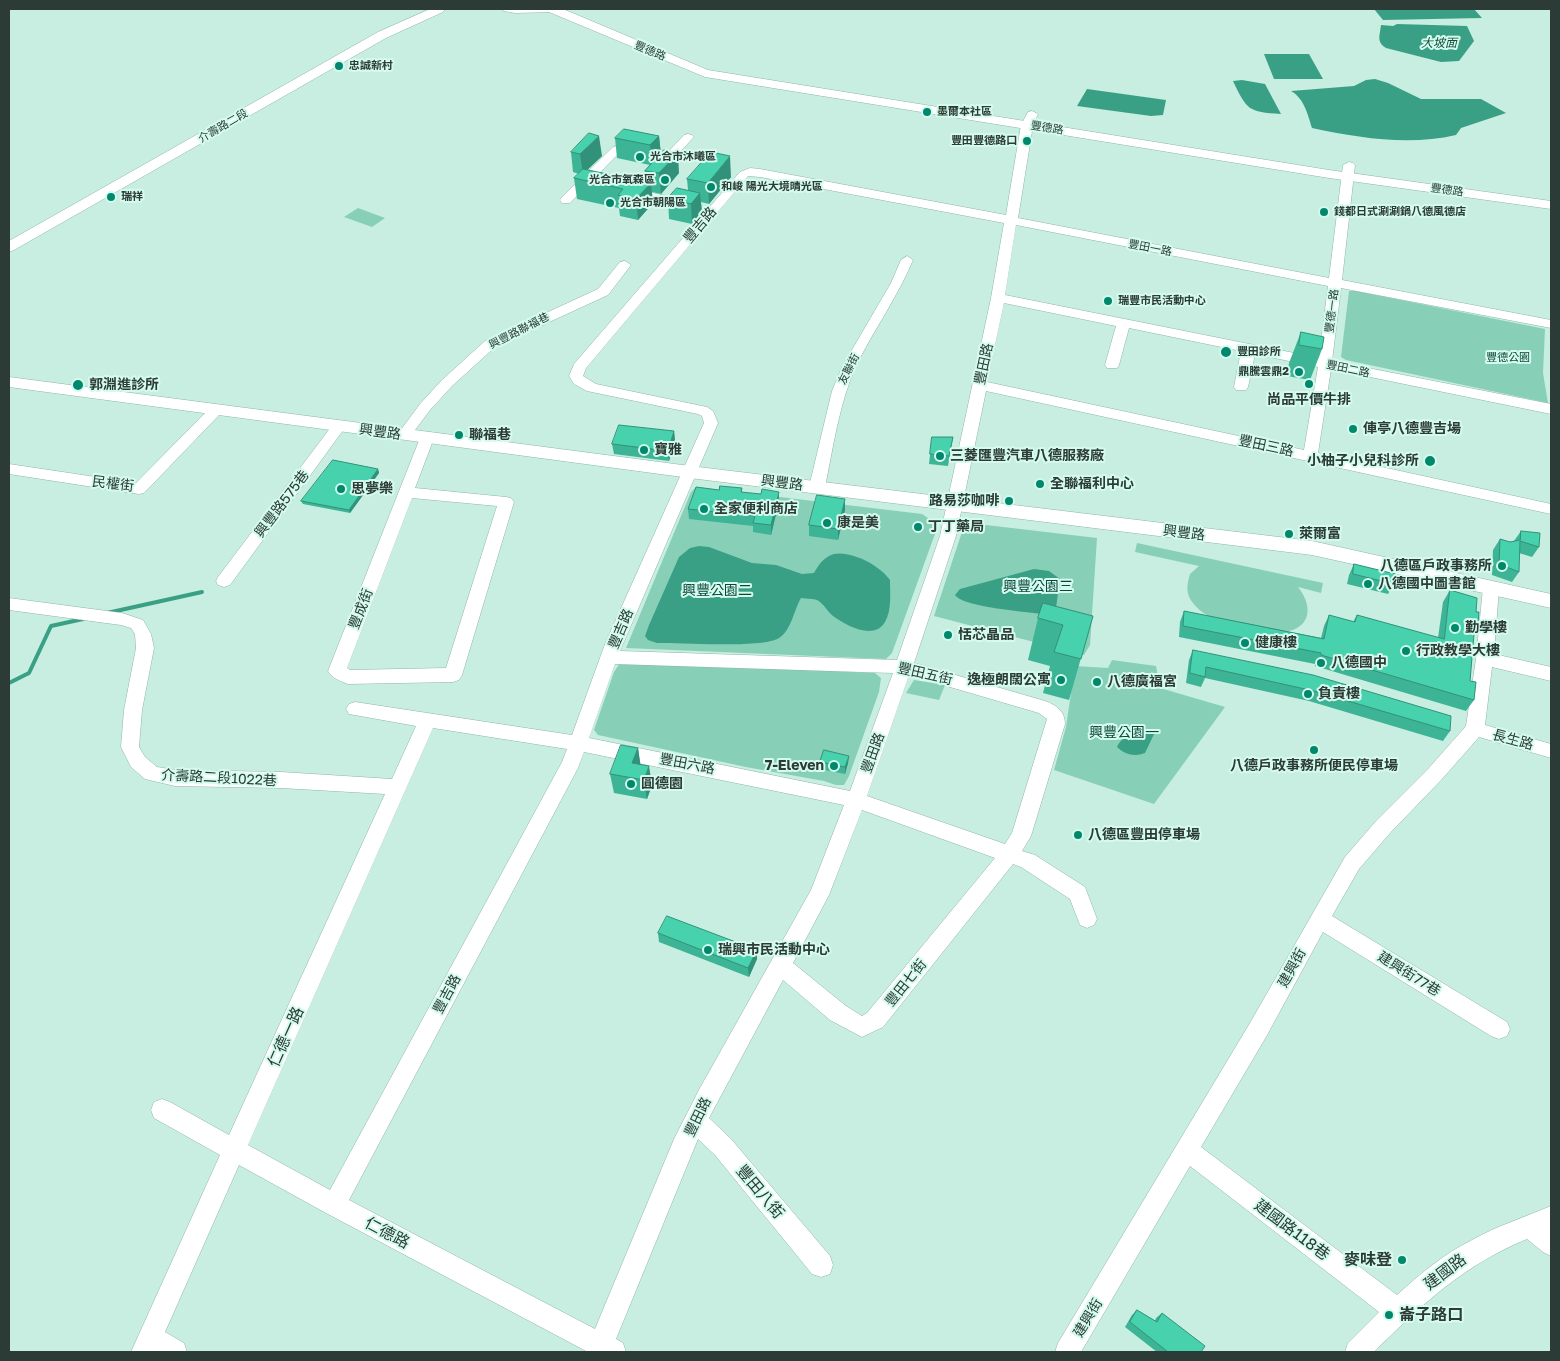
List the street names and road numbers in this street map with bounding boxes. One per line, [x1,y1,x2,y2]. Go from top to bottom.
street label: 豐德路 [632,38,668,64]
street label: 介壽路二段 [196,107,250,145]
street label: 豐德路 [1030,119,1064,137]
street label: 豐德路 [1430,181,1464,199]
street label: 豐吉路 [680,204,720,246]
street label: 豐田一路 [1127,237,1173,259]
street label: 豐德一路 [1323,288,1341,334]
street label: 興豐路聯福巷 [487,310,551,352]
street label: 豐田路 [971,342,997,386]
street label: 友聯街 [836,351,862,387]
street label: 豐田二路 [1325,358,1371,380]
street label: 興豐路 [358,421,402,443]
street label: 豐田三路 [1237,432,1295,460]
street label: 興豐路575巷 [251,467,313,541]
street label: 興豐路 [760,472,804,494]
street label: 民權街 [91,473,135,495]
street label: 興豐路 [1162,522,1206,544]
street label: 豐成街 [346,586,376,632]
street label: 豐吉路 [605,606,637,652]
street label: 豐田五街 [896,660,954,688]
street label: 長生路 [1491,726,1535,754]
street label: 豐田路 [858,730,888,776]
street label: 豐田六路 [658,750,716,778]
street label: 介壽路二段1022巷 [161,767,277,789]
street label: 建興街 [1274,946,1310,990]
street label: 建興街77巷 [1375,948,1443,1000]
street label: 豐田七街 [882,956,930,1010]
street label: 豐吉路 [430,972,464,1016]
street label: 仁德一路 [264,1004,308,1070]
street label: 豐田路 [681,1094,715,1140]
street label: 豐田八街 [732,1161,788,1223]
street label: 建國路118巷 [1251,1195,1333,1265]
street label: 仁德路 [361,1213,413,1253]
street label: 建國路 [1420,1250,1470,1294]
street label: 建興街 [1070,1296,1106,1340]

